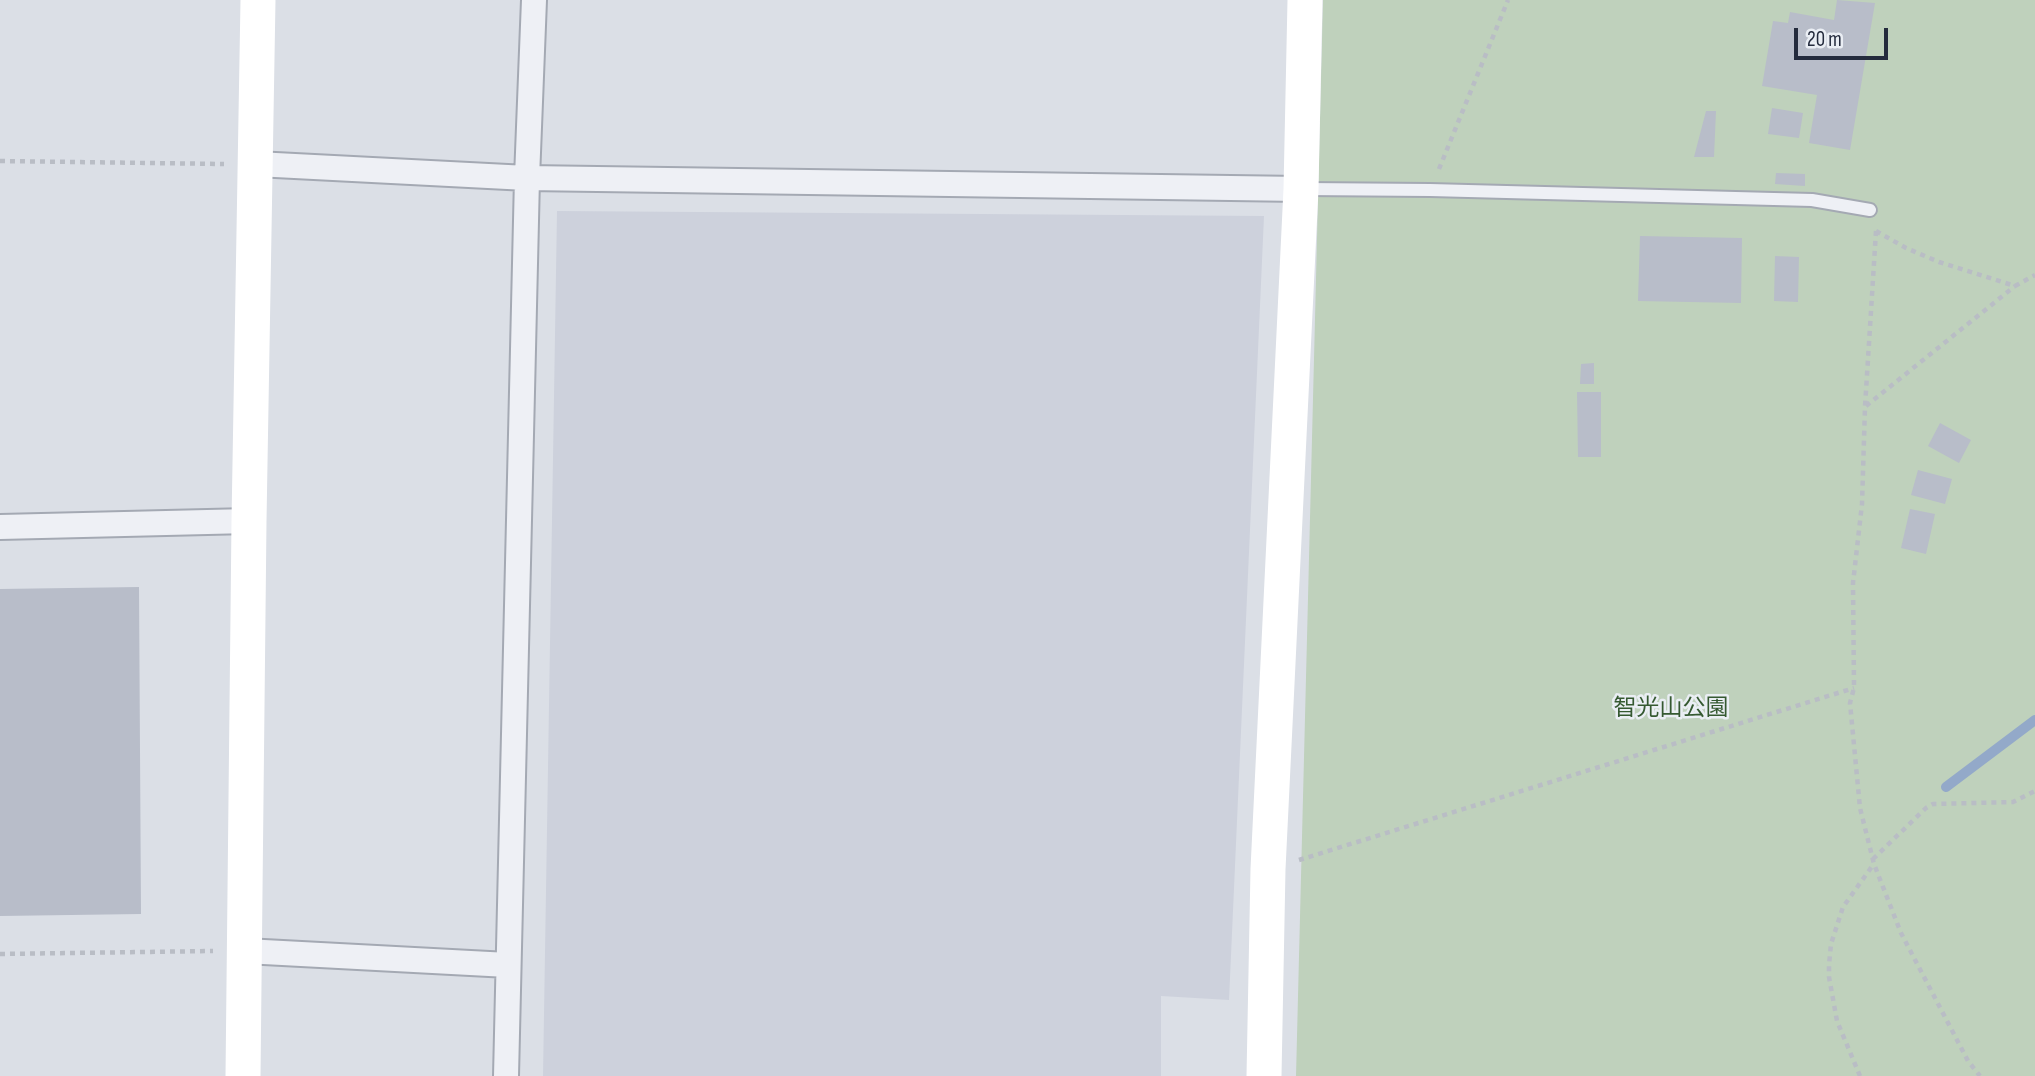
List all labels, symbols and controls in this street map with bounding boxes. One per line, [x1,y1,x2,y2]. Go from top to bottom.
scale bar [1797,14,1892,58]
text: 20 m [1807,27,1842,52]
park label: 智光山公園 [1614,695,1728,723]

